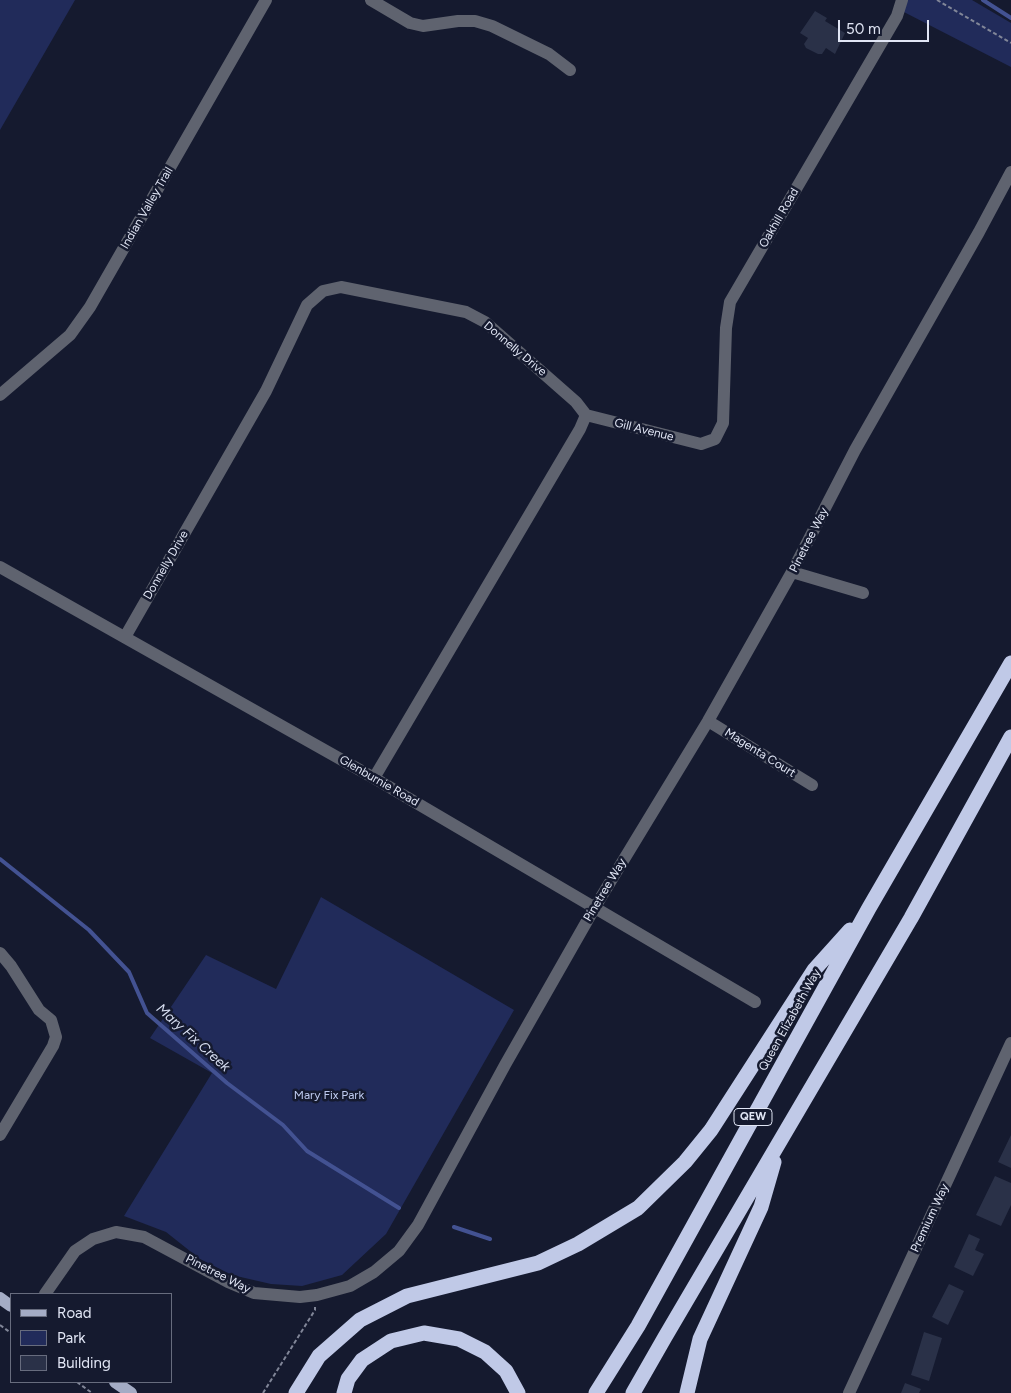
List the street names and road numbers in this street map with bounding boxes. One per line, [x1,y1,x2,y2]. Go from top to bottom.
street label: Indian Valley Trail [118,165,176,251]
street label: Oakhill Road [756,186,802,250]
street label: Donnelly Drive [481,319,549,379]
street label: Gill Avenue [613,416,675,444]
street label: Pinetree Way [786,505,832,575]
street label: Donnelly Drive [140,528,192,602]
street label: Magenta Court [722,725,798,781]
street label: Glenburnie Road [337,752,421,810]
street label: Pinetree Way [581,856,629,924]
street label: Queen Elizabeth Way [756,966,824,1074]
road number: QEW [734,1108,772,1126]
street label: Premium Way [908,1182,952,1254]
street label: Pinetree Way [183,1251,253,1297]

